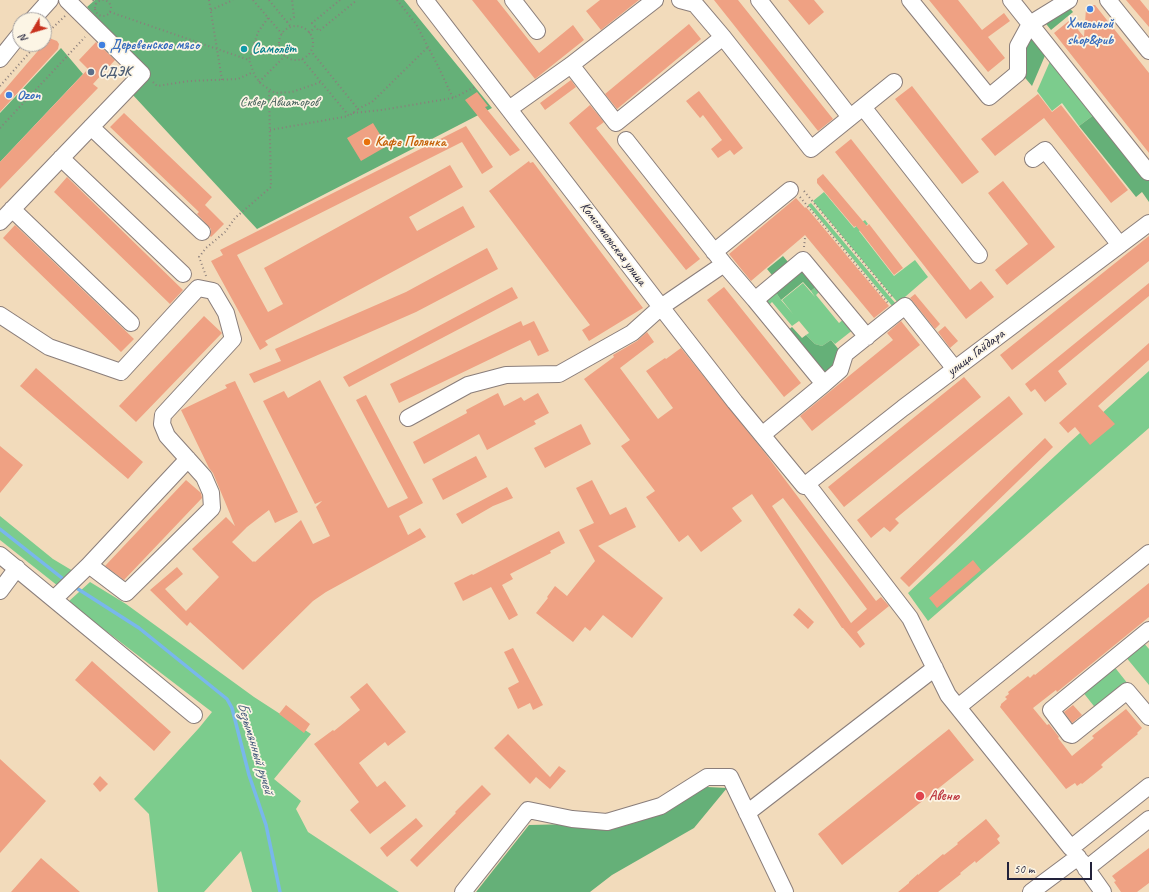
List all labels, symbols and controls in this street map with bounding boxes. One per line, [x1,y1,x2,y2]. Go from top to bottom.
marker: Хмельной shop&pub [1085,4,1095,14]
north arrow [12,12,52,52]
place label: Хмельной shop&pub [1067,16,1113,48]
text: N [16,32,31,46]
place label: Деревенское мясо [110,37,199,53]
marker: Деревенское мясо [97,40,107,50]
place label: Самолёт [252,41,296,57]
marker: Самолёт [239,44,249,54]
place label: СДЭК [99,64,131,80]
marker: СДЭК [86,67,96,77]
place label: Ozon [17,87,40,103]
marker: Ozon [4,90,14,100]
park label: Сквер Авиаторов [240,94,318,110]
place label: Кафе Полянка [375,134,446,150]
marker: Кафе Полянка [362,137,372,147]
street label: Комсомольская улица [576,199,650,289]
street label: улица Гайдара [944,326,1008,380]
water label: Безымянный ручей [233,700,277,796]
place label: Авеню [929,788,959,804]
marker: Авеню [914,790,926,802]
scale bar [1009,854,1094,880]
text: 50 m [1014,861,1034,877]

